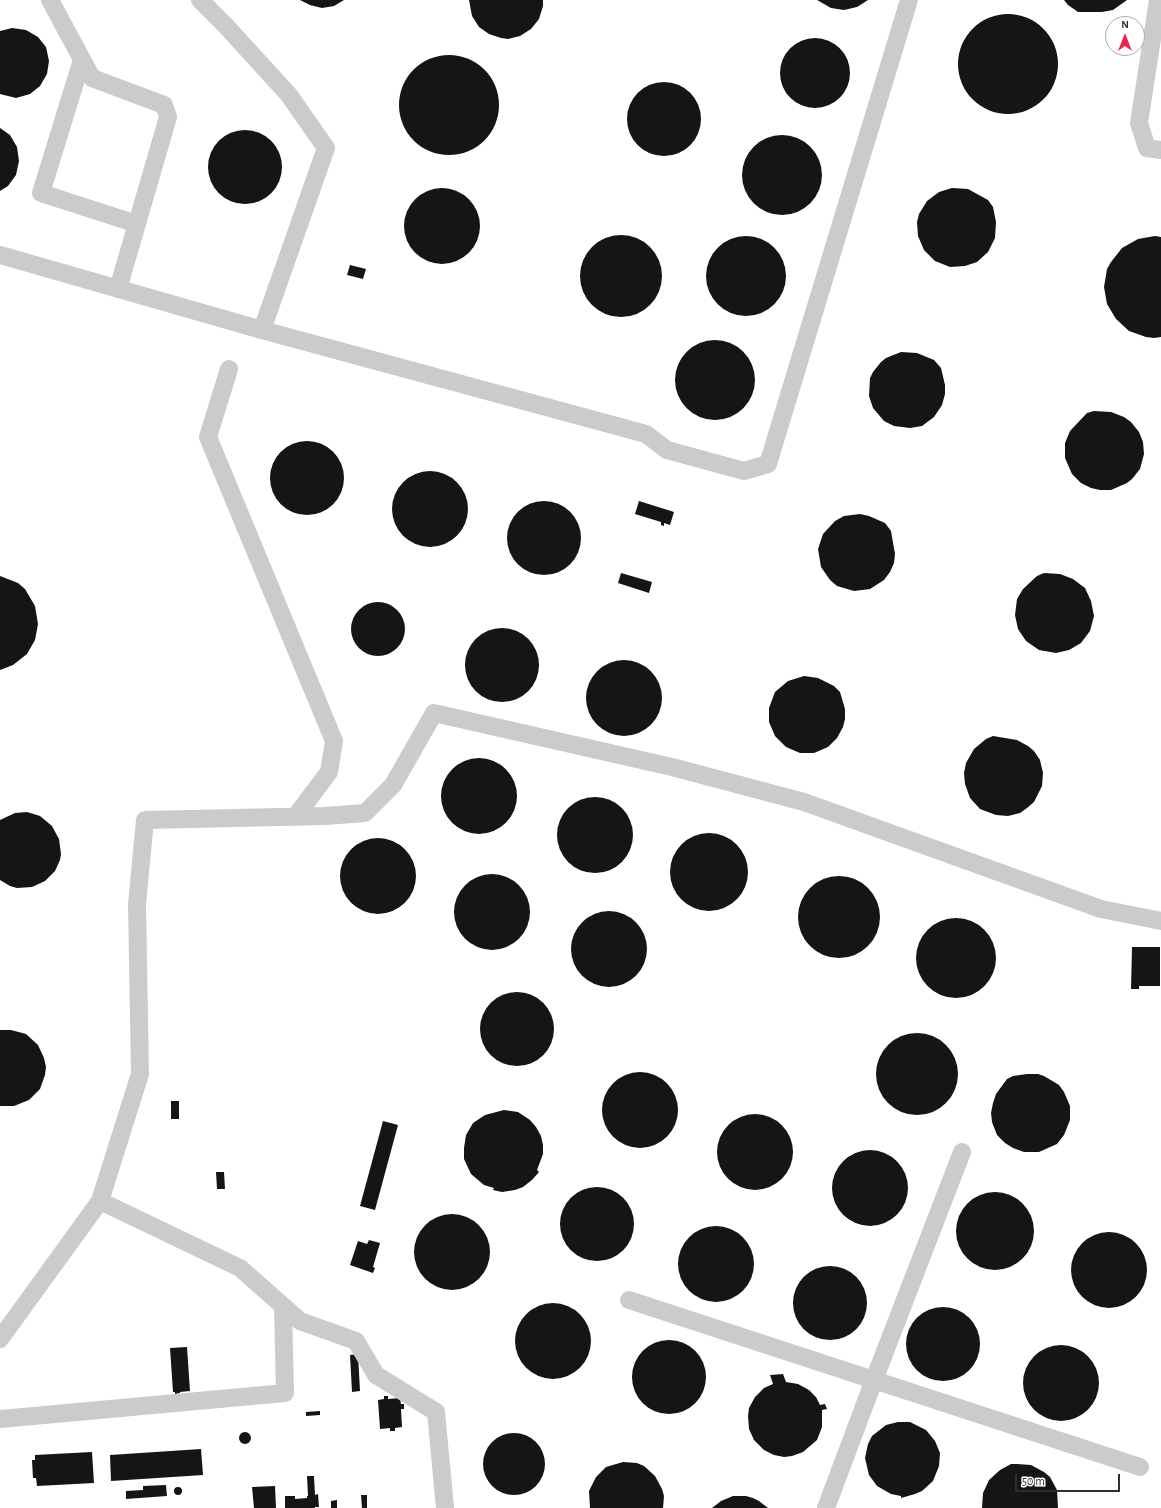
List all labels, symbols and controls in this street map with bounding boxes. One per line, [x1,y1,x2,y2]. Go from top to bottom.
north arrow [1105,16,1145,56]
text: N [1121,19,1129,30]
scale bar [1017,1466,1122,1492]
text: 50 m [1022,1475,1045,1487]

